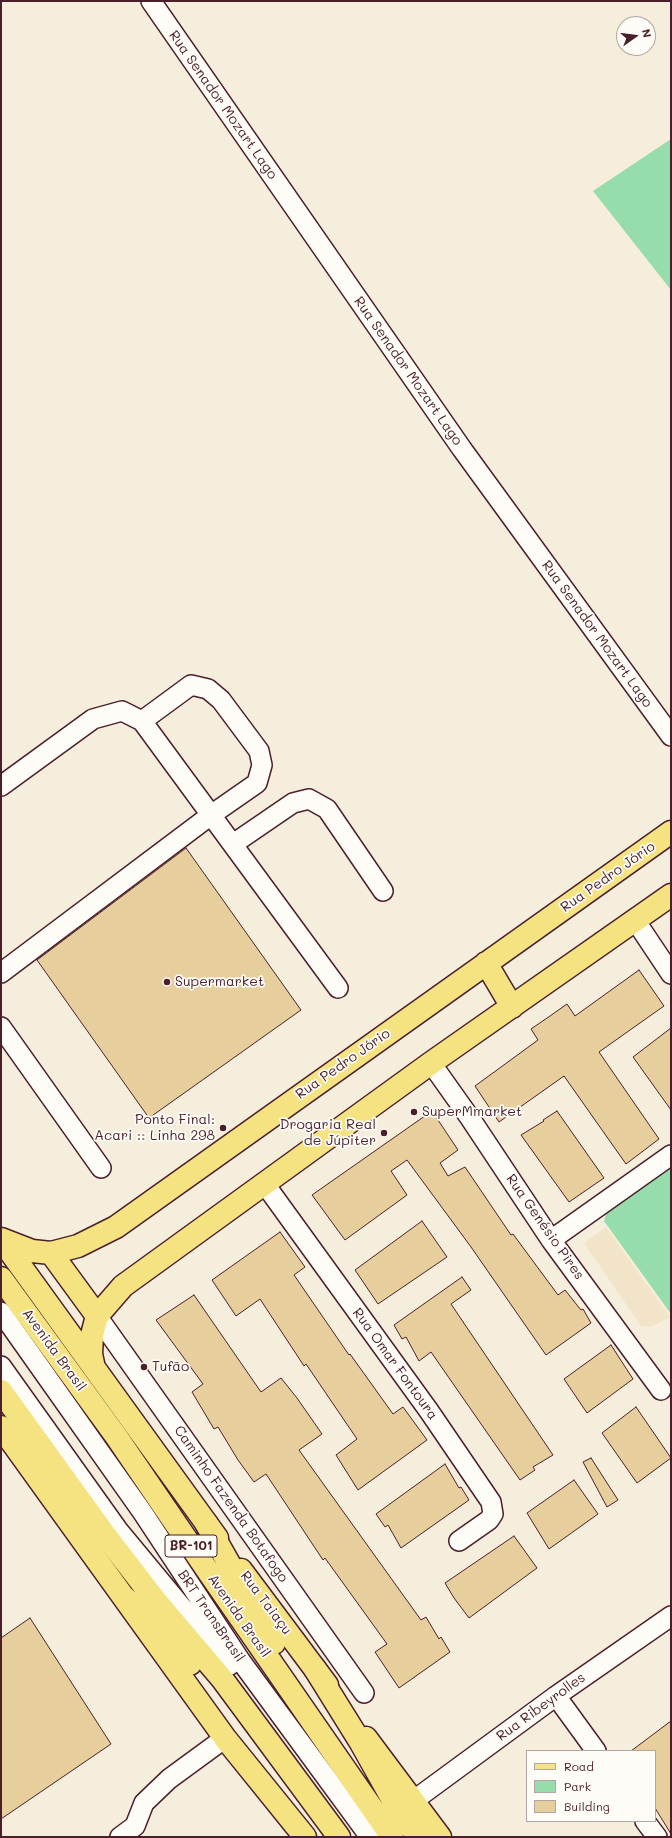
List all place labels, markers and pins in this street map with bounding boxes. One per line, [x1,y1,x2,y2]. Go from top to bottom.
place label: Supermarket [175,974,264,990]
marker: Supermarket [162,977,172,987]
place label: SuperMmarket [422,1104,522,1120]
marker: SuperMmarket [409,1107,419,1117]
place label: Ponto Final: Acari :: Linha 298 [94,1112,215,1144]
place label: Drogaria Real de Júpiter [280,1117,376,1150]
marker: Ponto Final: Acari :: Linha 298 [218,1123,228,1133]
marker: Drogaria Real de Júpiter [379,1128,389,1138]
place label: Tufão [152,1359,189,1375]
marker: Tufão [139,1362,149,1372]

